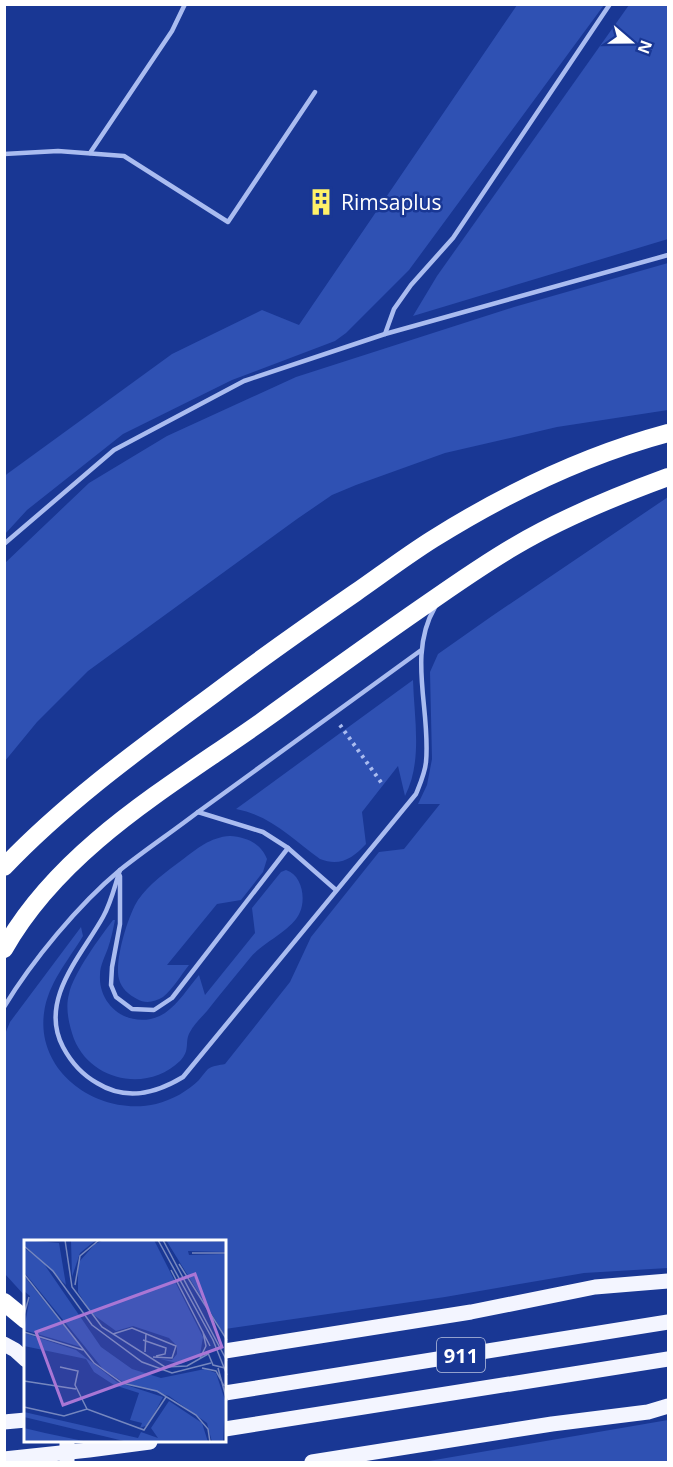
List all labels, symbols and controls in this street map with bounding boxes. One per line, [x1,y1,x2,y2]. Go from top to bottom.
north arrow [601,12,661,72]
text: N [633,37,658,57]
building icon: Rimsaplus [306,187,336,217]
place label: Rimsaplus [341,188,441,216]
inset map [24,1240,226,1443]
road number: 911 [437,1338,485,1372]

